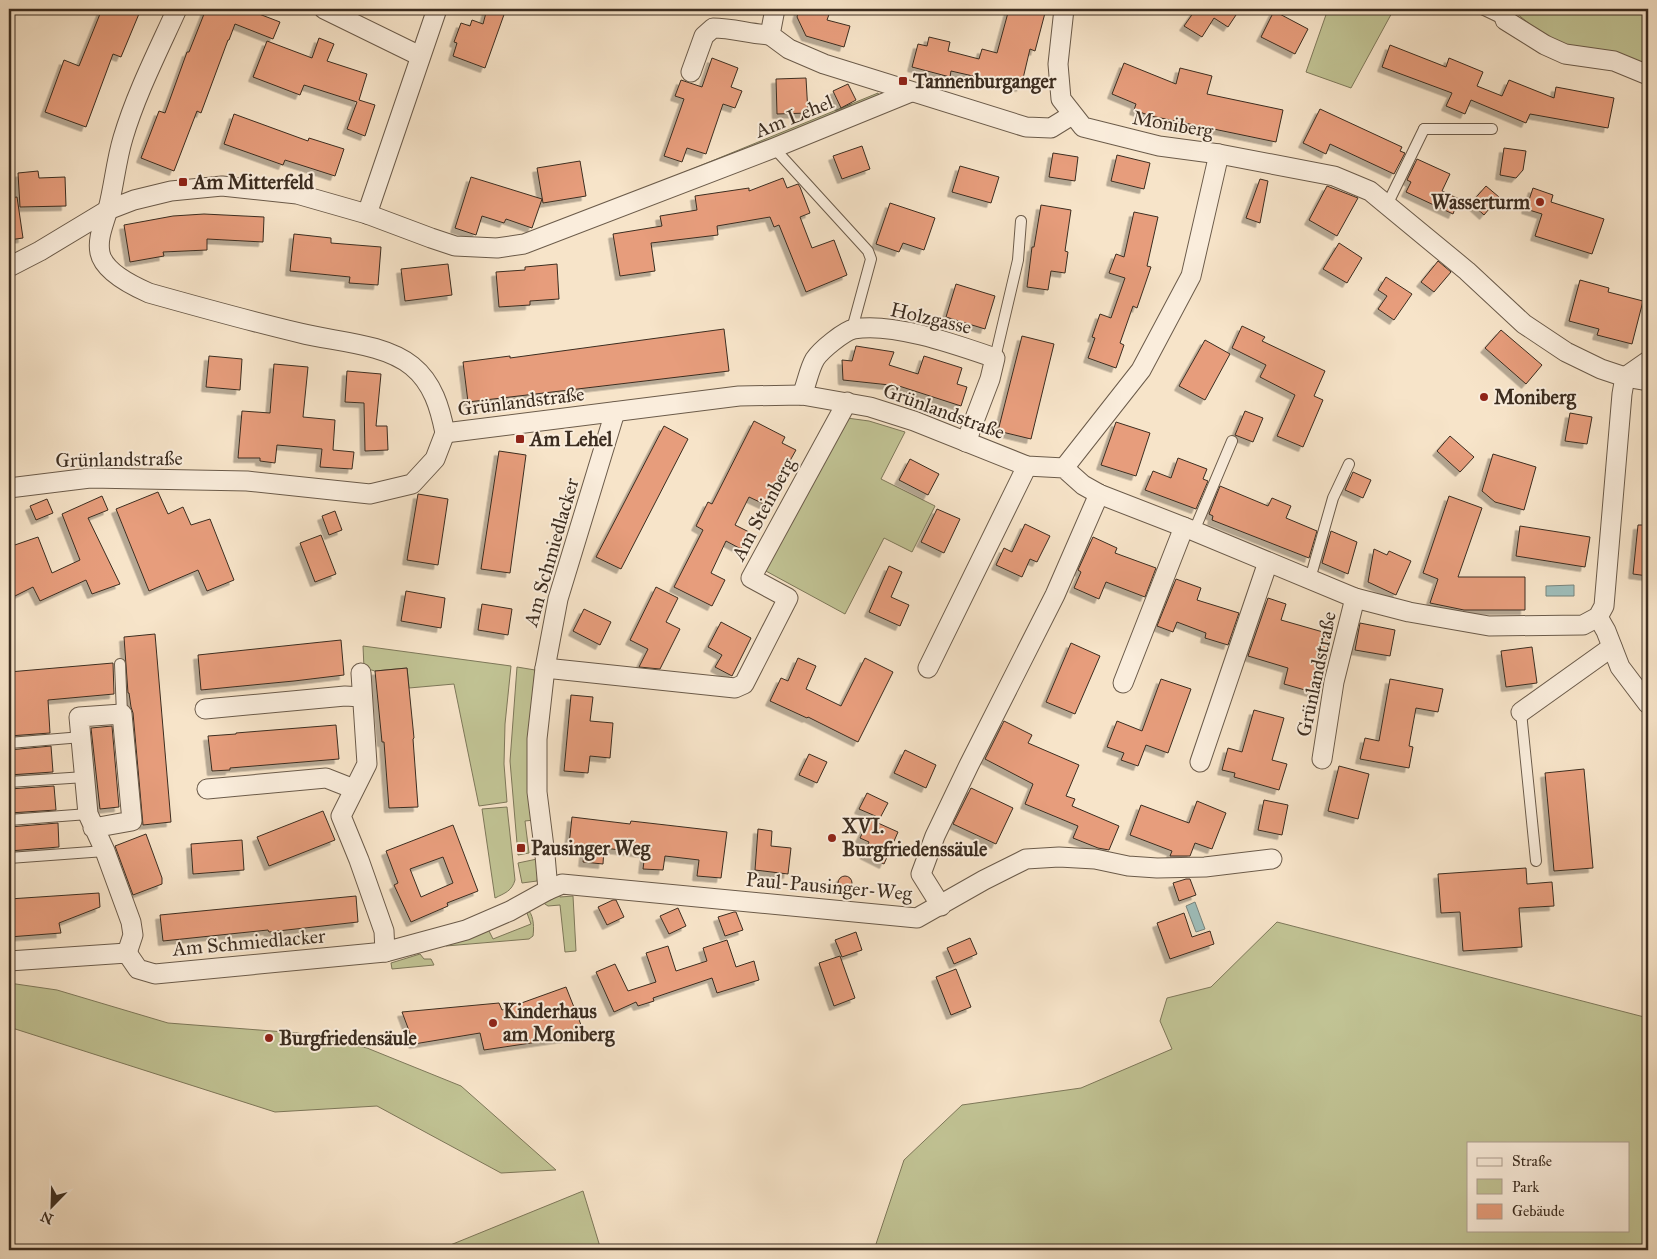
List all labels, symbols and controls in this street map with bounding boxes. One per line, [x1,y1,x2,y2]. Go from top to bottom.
place label: Tannenburganger [912,69,1057,94]
marker: Tannenburganger [897,75,909,87]
street label: Am Lehel [750,89,837,143]
street label: Moniberg [1131,105,1216,144]
place label: Am Mitterfeld [191,170,315,194]
marker: Am Mitterfeld [177,176,189,188]
place label: Wasserturm [1431,190,1530,214]
marker: Wasserturm [1534,196,1546,208]
street label: Holzgasse [888,297,974,340]
street label: Grünlandstraße [880,378,1008,444]
street label: Grünlandstraße [456,381,586,421]
place label: Moniberg [1494,385,1576,410]
marker: Moniberg [1478,391,1490,403]
place label: Am Lehel [528,427,613,451]
marker: Am Lehel [514,433,526,445]
street label: Grünlandstraße [55,446,183,472]
street label: Am Steinberg [726,453,801,566]
street label: Am Schmiedlacker [518,474,584,630]
street label: Grünlandstraße [1291,609,1341,739]
place label: XVI. Burgfriedenssäule [841,814,988,862]
marker: XVI. Burgfriedenssäule [826,832,838,844]
place label: Pausinger Weg [531,836,651,861]
marker: Pausinger Weg [515,842,527,854]
street label: Paul-Pausinger-Weg [745,867,914,906]
street label: Am Schmiedlacker [171,923,327,961]
place label: Kinderhaus am Moniberg [503,999,615,1047]
marker: Kinderhaus am Moniberg [487,1017,499,1029]
place label: Burgfriedensäule [279,1026,418,1051]
marker: Burgfriedensäule [263,1032,275,1044]
legend [1467,1142,1630,1232]
text: Straße [1512,1152,1552,1170]
text: Park [1512,1178,1539,1196]
north arrow [28,1182,78,1232]
text: Gebäude [1512,1202,1565,1220]
text: N [38,1207,56,1228]

